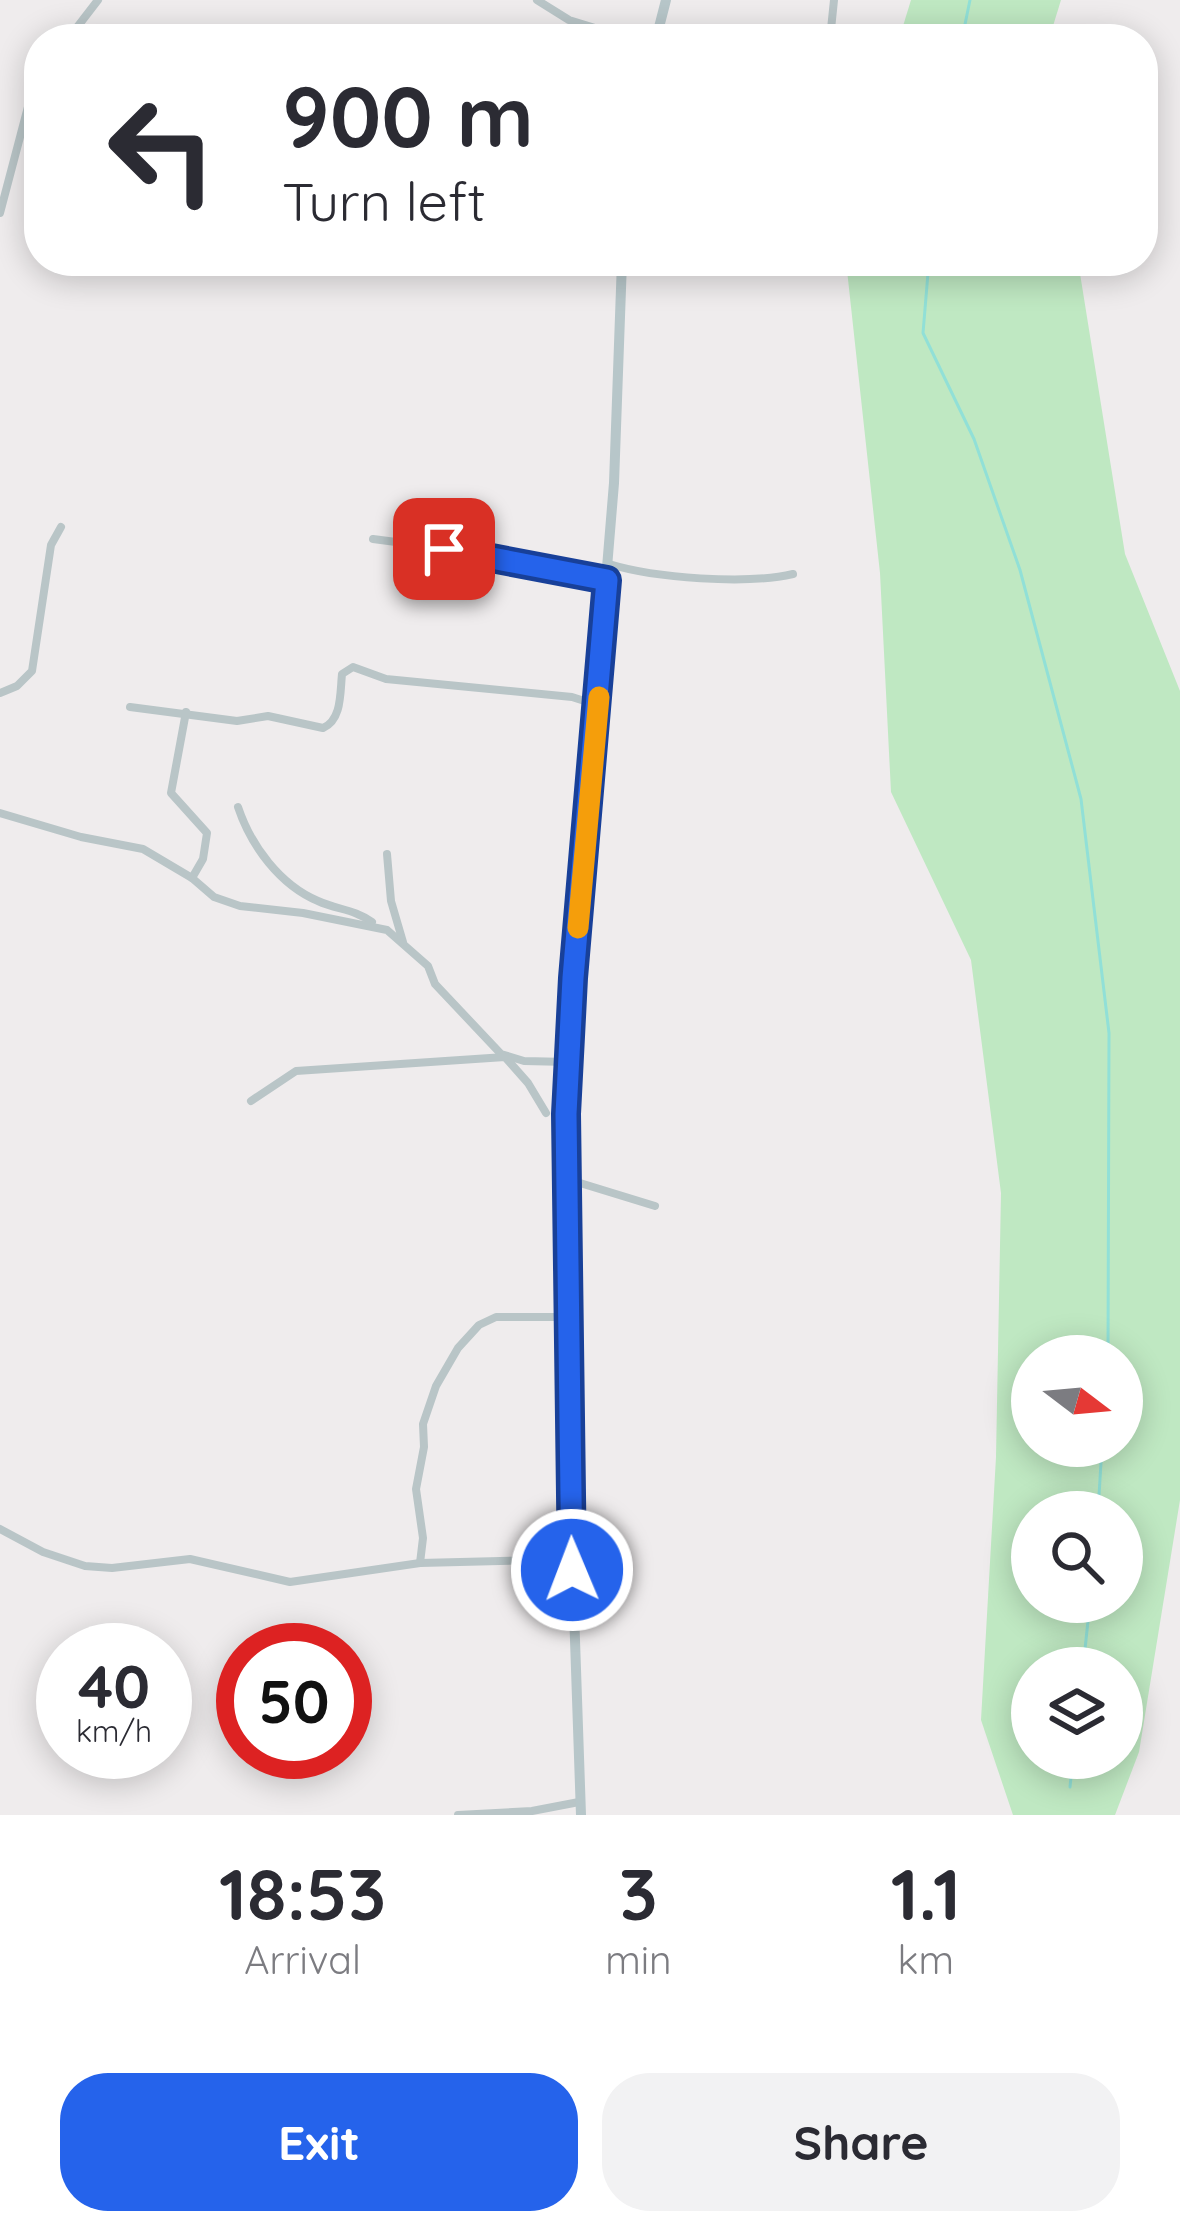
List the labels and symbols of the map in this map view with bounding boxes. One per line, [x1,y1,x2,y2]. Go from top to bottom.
pin [393,498,495,600]
north arrow [1011,1335,1143,1467]
position arrow [509,1507,635,1633]
speed limit sign: 50 [216,1623,372,1779]

